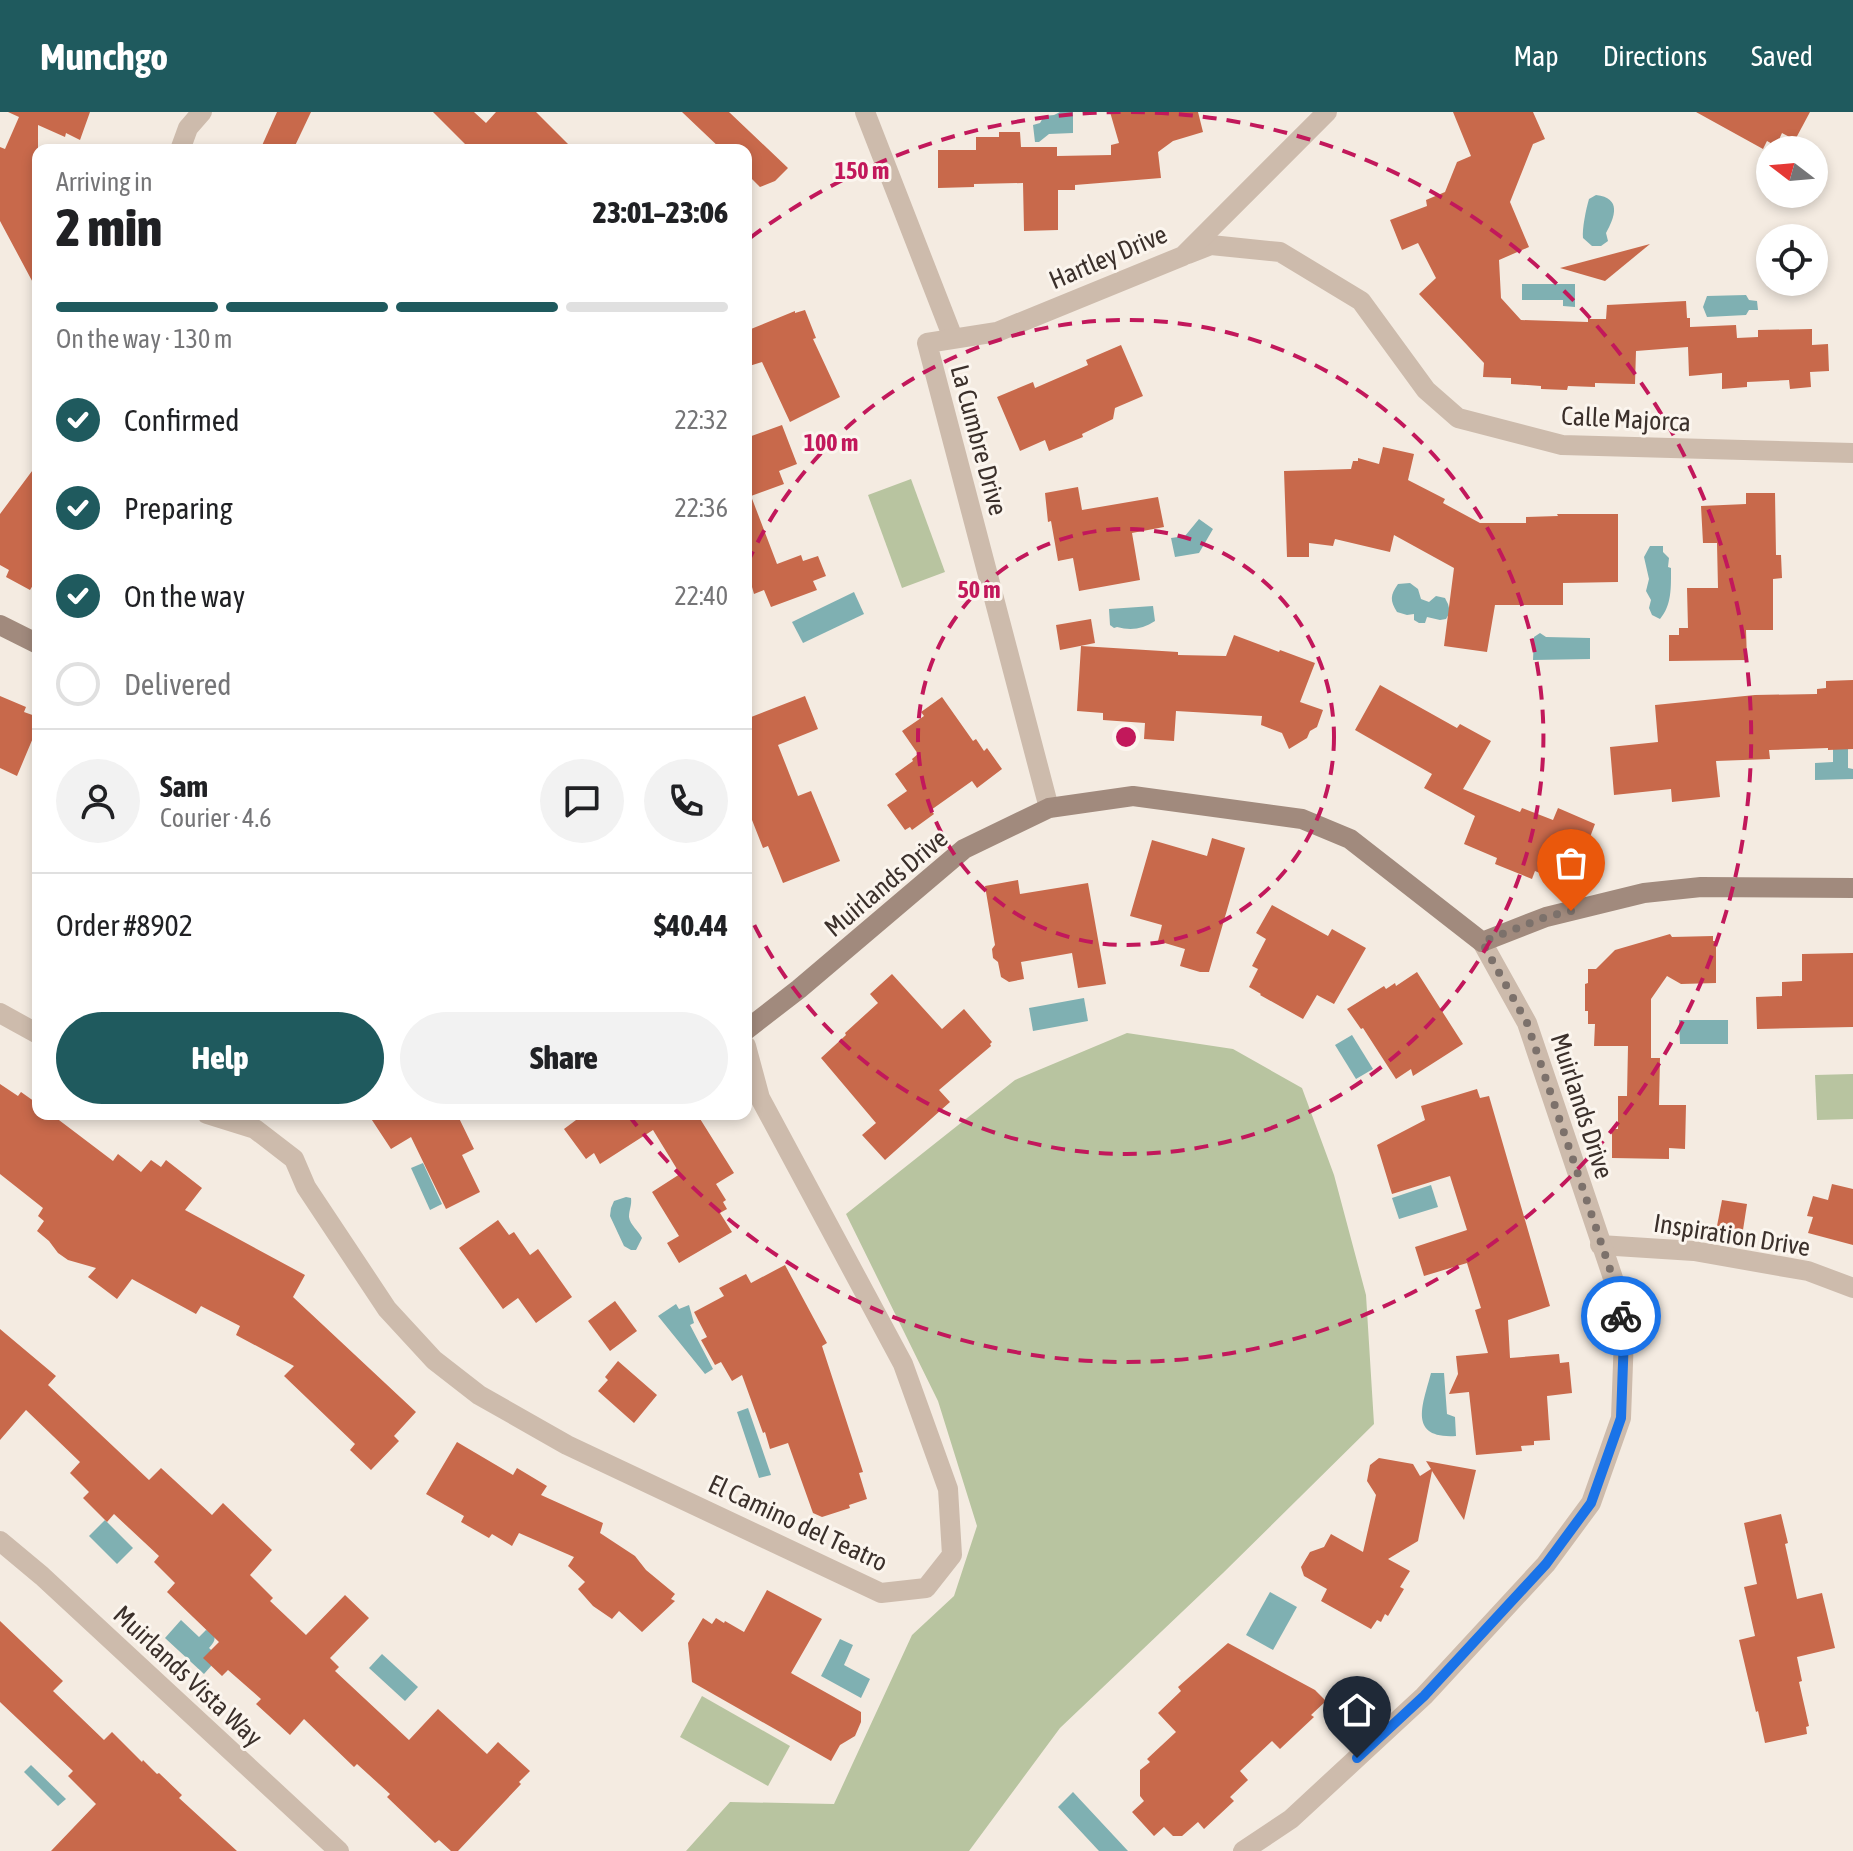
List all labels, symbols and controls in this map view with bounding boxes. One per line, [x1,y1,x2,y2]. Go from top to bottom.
text: Munchgo [40,35,168,78]
text: Map [1514,40,1559,72]
text: Directions [1603,40,1707,72]
text: Saved [1751,40,1813,72]
north arrow [1756,136,1828,208]
map controls [1756,136,1828,296]
text: 150 m [835,157,889,184]
text: Arriving in [56,167,153,197]
text: 23:01–23:06 [593,195,728,229]
text: 2 min [56,197,162,257]
street label: Hartley Drive [1045,219,1171,295]
button: locate [1756,224,1828,296]
text: On the way · 130 m [56,324,233,354]
street label: La Cumbre Drive [945,361,1013,519]
icon: check [56,398,100,442]
street label: Calle Majorca [1560,401,1692,437]
text: Confirmed [124,403,239,437]
text: 22:32 [674,405,728,435]
text: 100 m [804,429,858,456]
icon: check [56,486,100,530]
text: Preparing [124,491,233,525]
text: 22:36 [674,493,728,523]
icon: check [56,574,100,618]
text: 50 m [957,576,1001,603]
text: On the way [124,579,245,613]
text: 22:40 [674,581,728,611]
text: Delivered [124,667,232,701]
centre of rings [1112,723,1140,751]
button: person [56,759,140,843]
button: chat [540,759,624,843]
button: phone [644,759,728,843]
text: Sam [160,769,208,803]
text: Courier · 4.6 [160,803,271,833]
street label: Muirlands Drive [819,823,953,943]
pin [1537,829,1605,911]
icon: bag [1549,841,1593,885]
text: Order #8902 [56,908,193,942]
text: $40.44 [654,908,728,942]
button: Help [56,1012,384,1104]
button: Share [400,1012,728,1104]
street label: Muirlands Drive [1544,1030,1620,1182]
street label: Inspiration Drive [1651,1208,1813,1262]
courier [1581,1276,1661,1356]
icon: bike [1599,1294,1643,1338]
street label: El Camino del Teatro [704,1468,892,1578]
street label: Muirlands Vista Way [107,1599,269,1753]
pin [1323,1676,1391,1758]
icon: home [1335,1688,1379,1732]

